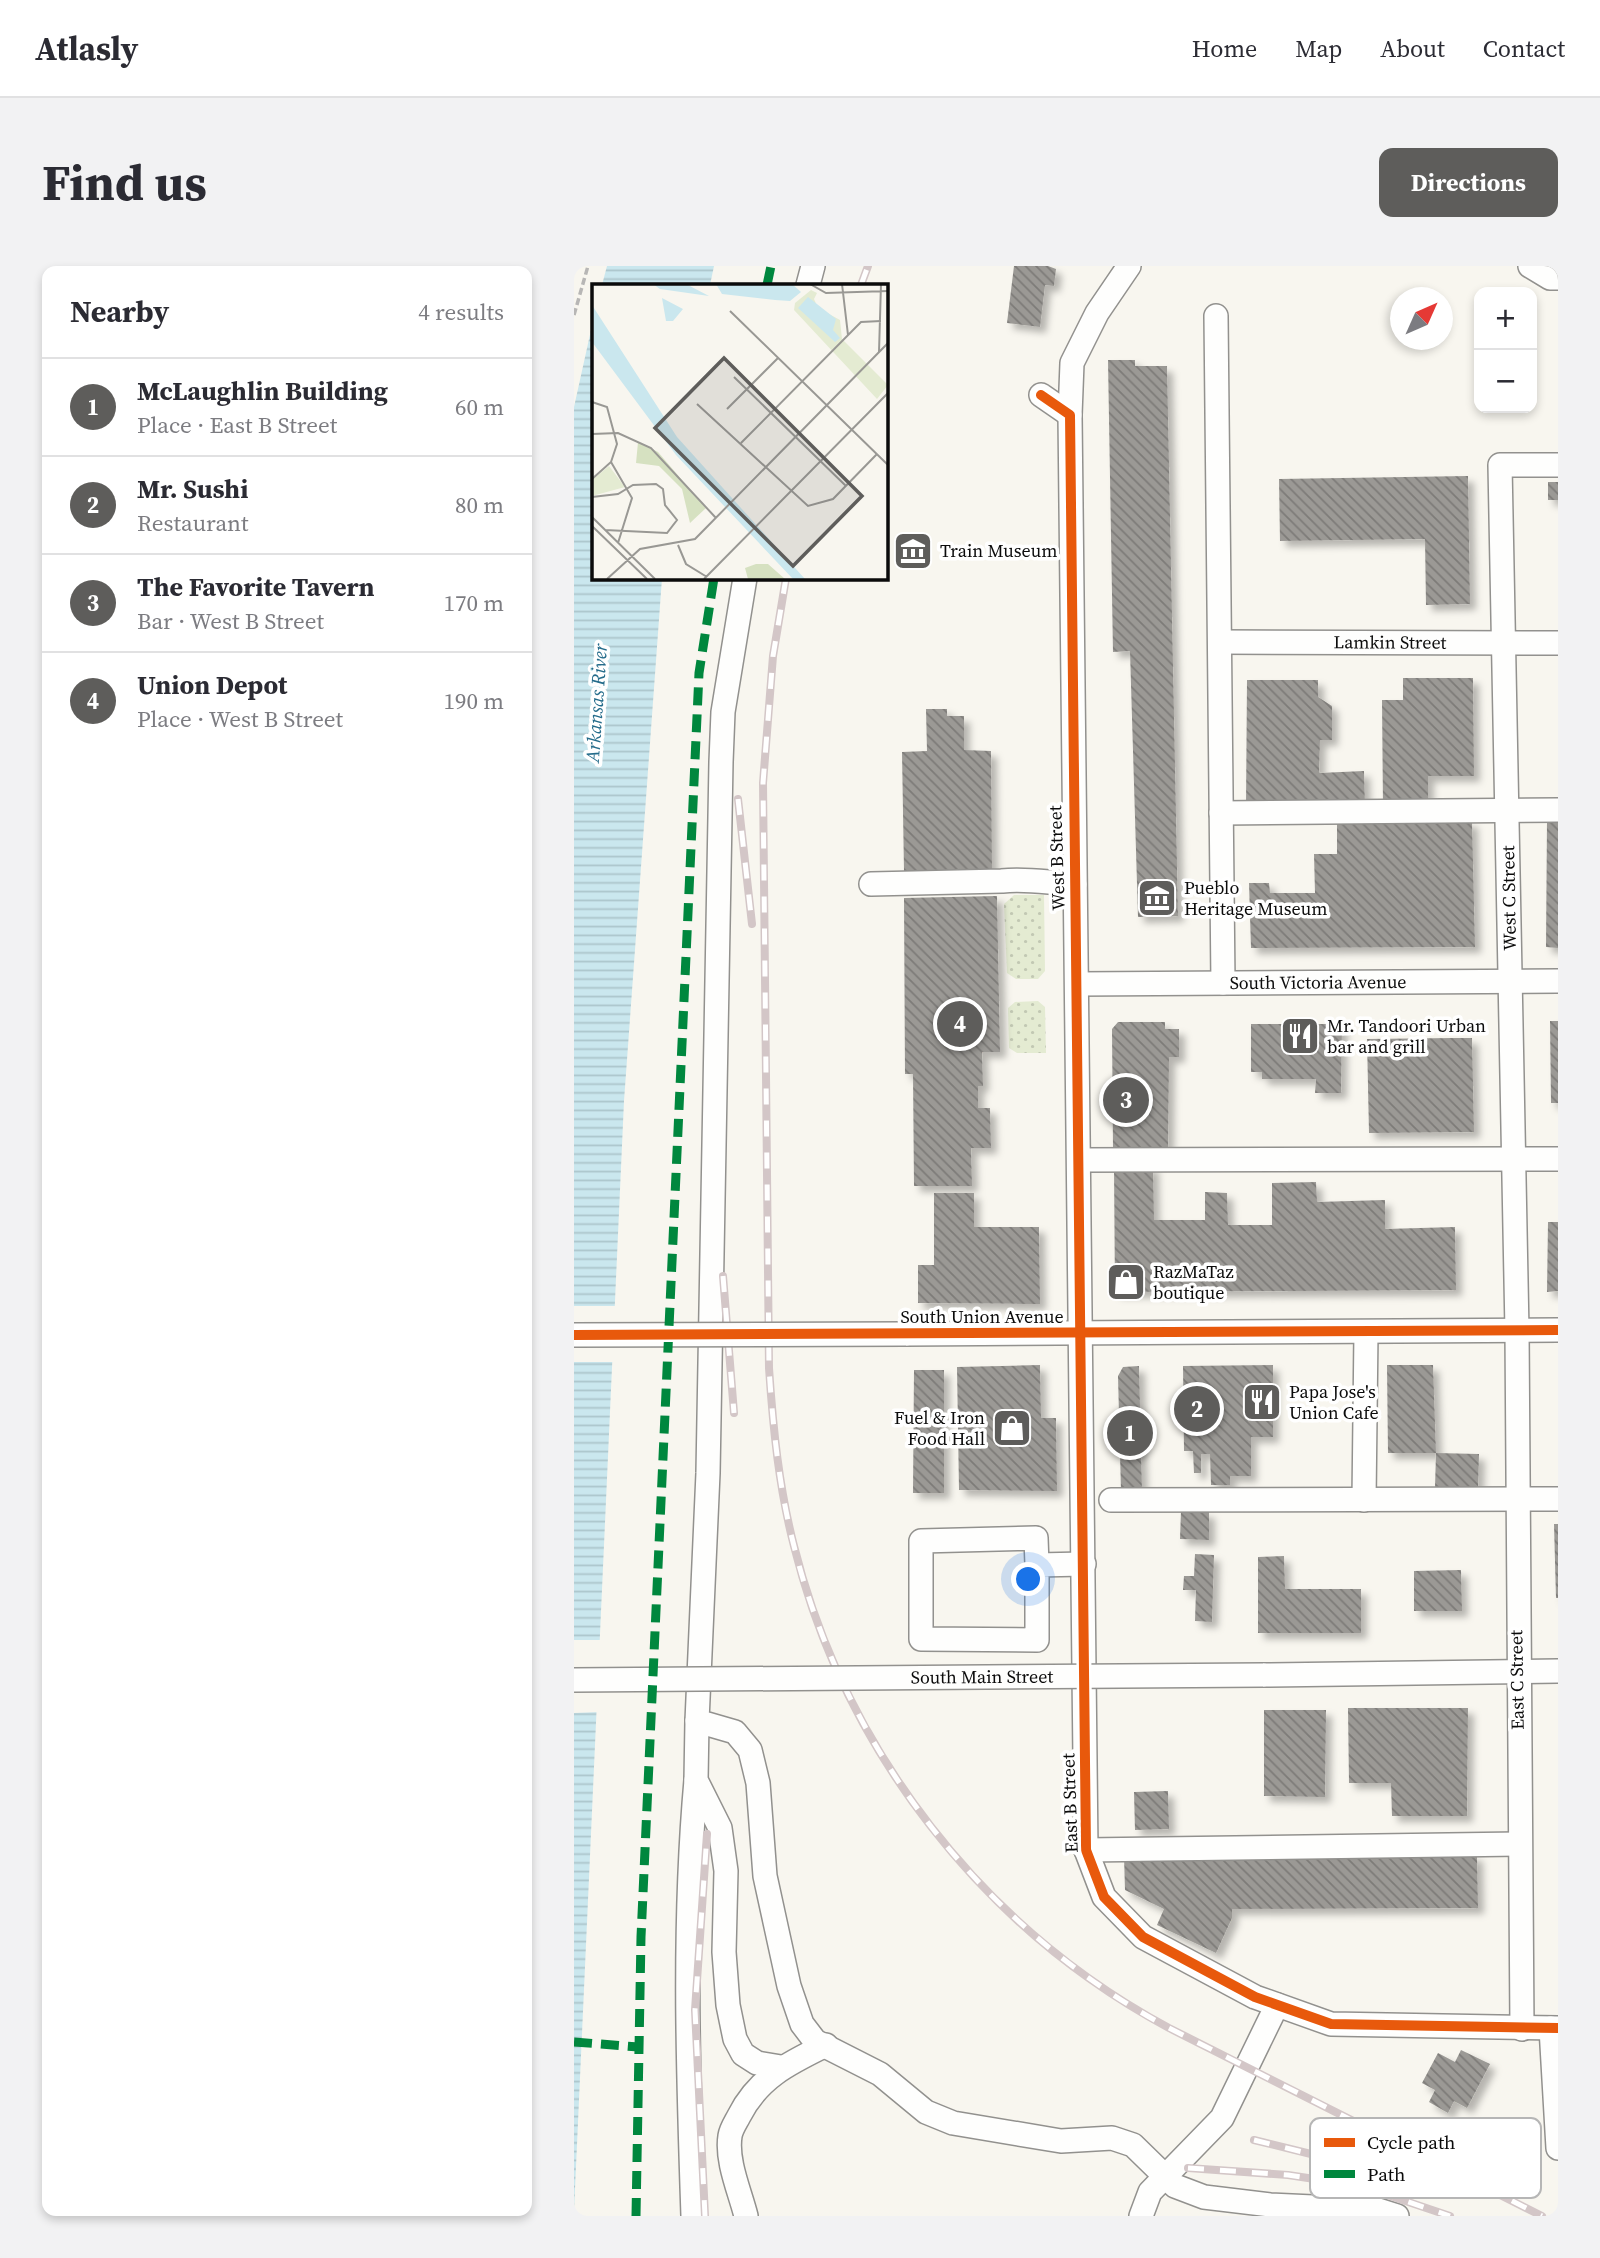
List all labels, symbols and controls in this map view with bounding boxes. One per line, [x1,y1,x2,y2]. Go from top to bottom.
text: Atlasly [35,26,138,71]
text: Home [1192,32,1257,65]
text: Map [1295,32,1342,65]
text: About [1380,32,1445,65]
text: Contact [1483,32,1565,65]
button: Directions [1379,148,1558,217]
text: Find us [42,149,207,216]
inset map [592,284,887,579]
north arrow [1390,287,1453,350]
map controls [1474,287,1537,413]
button: + [1474,287,1537,350]
text: Nearby [70,291,169,332]
text: 4 results [418,296,504,328]
button: − [1474,350,1537,413]
text: McLaughlin Building [137,373,388,409]
text: 1 [87,391,99,423]
text: 60 m [455,391,504,423]
text: Place · East B Street [137,409,337,441]
text: Mr. Sushi [137,471,248,507]
text: 2 [87,489,99,521]
text: 80 m [455,489,504,521]
text: Restaurant [137,507,248,539]
museum icon: Train Museum [892,530,934,572]
place label: Train Museum [940,538,1057,563]
text: The Favorite Tavern [137,569,375,605]
text: 3 [87,587,99,619]
text: 170 m [443,587,504,619]
text: Bar · West B Street [137,605,324,637]
street label: Lamkin Street [1333,629,1447,655]
water label: Arkansas River [579,641,613,764]
text: Union Depot [137,667,287,703]
text: 4 [87,685,99,717]
text: 190 m [443,685,504,717]
text: Place · West B Street [137,703,343,735]
street label: West B Street [1042,805,1071,911]
street label: West C Street [1495,845,1522,951]
place label: Pueblo Heritage Museum [1184,875,1327,921]
museum icon: Pueblo Heritage Museum [1136,877,1178,919]
street label: South Victoria Avenue [1230,969,1406,995]
pin: 4 [937,998,983,1050]
place label: Mr. Tandoori Urban bar and grill [1327,1013,1486,1059]
restaurant icon: Mr. Tandoori Urban bar and grill [1279,1015,1321,1057]
pin: 3 [1103,1074,1149,1126]
place label: RazMaTaz boutique [1153,1259,1234,1305]
shop icon: RazMaTaz boutique [1105,1261,1147,1303]
street label: South Union Avenue [900,1304,1064,1329]
place label: Papa Jose's Union Cafe [1289,1379,1379,1425]
restaurant icon: Papa Jose's Union Cafe [1241,1381,1283,1423]
pin: 2 [1174,1383,1220,1435]
place label: Fuel & Iron Food Hall [894,1405,985,1451]
shop icon: Fuel & Iron Food Hall [991,1407,1033,1449]
pin: 1 [1107,1407,1153,1459]
your location [1011,1562,1045,1596]
street label: East C Street [1503,1630,1530,1730]
street label: South Main Street [911,1664,1053,1690]
street label: East B Street [1055,1753,1084,1853]
legend [1310,2118,1541,2198]
text: Cycle path [1367,2129,1456,2155]
text: Path [1367,2161,1405,2187]

